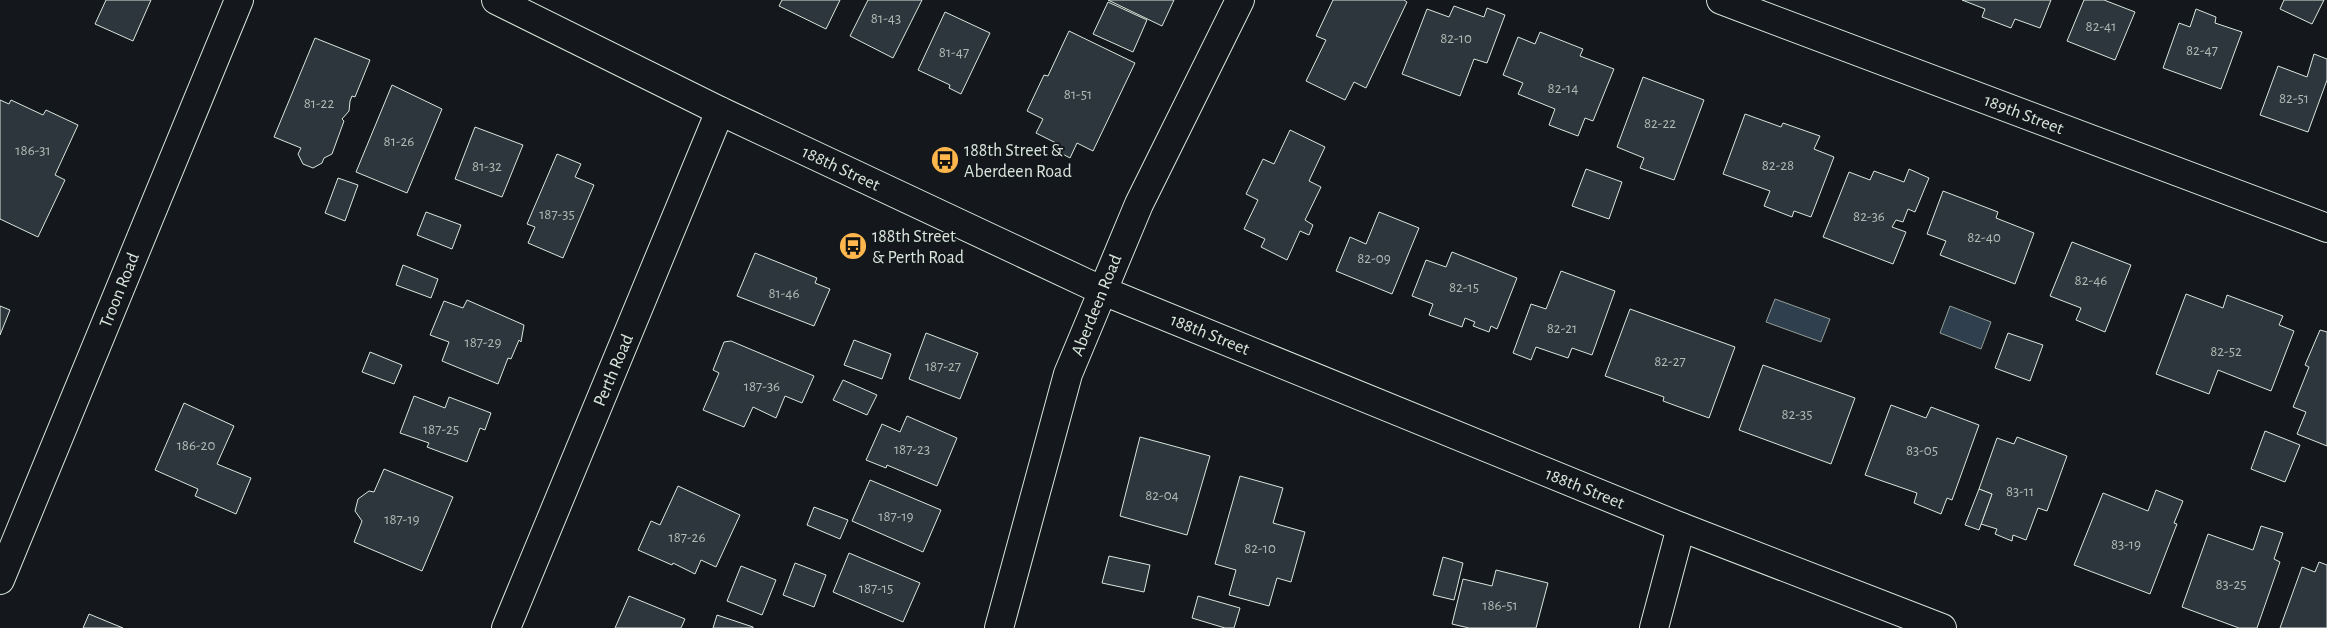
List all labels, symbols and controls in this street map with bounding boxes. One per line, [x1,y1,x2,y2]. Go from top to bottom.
house number: 81-43 [871,11,901,26]
house number: 82-41 [2086,19,2116,34]
house number: 82-10 [1440,31,1472,46]
house number: 82-47 [2186,43,2218,58]
house number: 81-47 [939,45,969,60]
house number: 82-14 [1548,81,1578,96]
house number: 81-51 [1064,87,1092,102]
house number: 82-51 [2279,91,2309,106]
street label: 189th Street [1981,92,2066,138]
house number: 81-22 [304,96,334,111]
house number: 82-22 [1644,116,1676,131]
house number: 81-26 [384,134,414,149]
place label: 188th Street & Aberdeen Road [964,142,1072,181]
house number: 186-31 [15,143,51,158]
street label: 188th Street [799,143,883,195]
bus stop icon: 188th Street & Aberdeen Road [930,145,960,175]
house number: 82-28 [1762,158,1794,173]
house number: 81-32 [472,159,502,174]
house number: 187-35 [539,207,575,222]
house number: 82-36 [1853,209,1885,224]
place label: 188th Street & Perth Road [872,228,964,267]
house number: 82-40 [1967,230,2001,245]
bus stop icon: 188th Street & Perth Road [838,231,868,261]
street label: Troon Road [97,250,143,330]
house number: 82-09 [1357,251,1391,266]
street label: Aberdeen Road [1068,252,1125,359]
house number: 82-46 [2075,273,2107,288]
house number: 82-15 [1449,280,1479,295]
house number: 81-46 [768,286,800,301]
street label: 188th Street [1167,311,1252,359]
house number: 82-21 [1547,321,1577,336]
street label: Perth Road [591,332,637,409]
house number: 187-29 [464,335,502,350]
house number: 82-52 [2210,344,2242,359]
house number: 82-27 [1654,354,1686,369]
house number: 187-27 [925,359,961,374]
house number: 187-36 [744,379,780,394]
house number: 82-35 [1782,407,1813,422]
house number: 187-25 [423,422,459,437]
house number: 186-20 [177,438,215,453]
house number: 187-23 [894,442,930,457]
house number: 83-05 [1906,443,1938,458]
street label: 188th Street [1542,465,1627,513]
house number: 83-11 [2006,484,2034,499]
house number: 82-04 [1145,488,1179,503]
house number: 187-19 [878,509,914,524]
house number: 187-19 [384,512,420,527]
house number: 187-26 [668,530,706,545]
house number: 83-19 [2111,537,2141,552]
house number: 82-10 [1244,541,1276,556]
house number: 83-25 [2216,577,2247,592]
house number: 187-15 [859,581,893,596]
house number: 186-51 [1482,598,1518,613]

